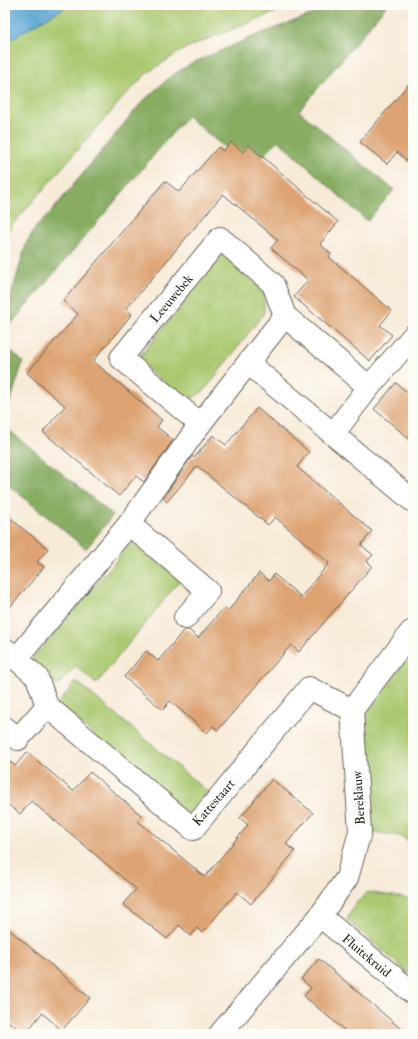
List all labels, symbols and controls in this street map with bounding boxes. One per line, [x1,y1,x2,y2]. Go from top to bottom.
street label: Leeuwebek [147,271,197,326]
street label: Bereklauw [349,770,369,825]
street label: Kattestaart [189,776,238,829]
street label: Fluitekruid [339,931,394,981]

